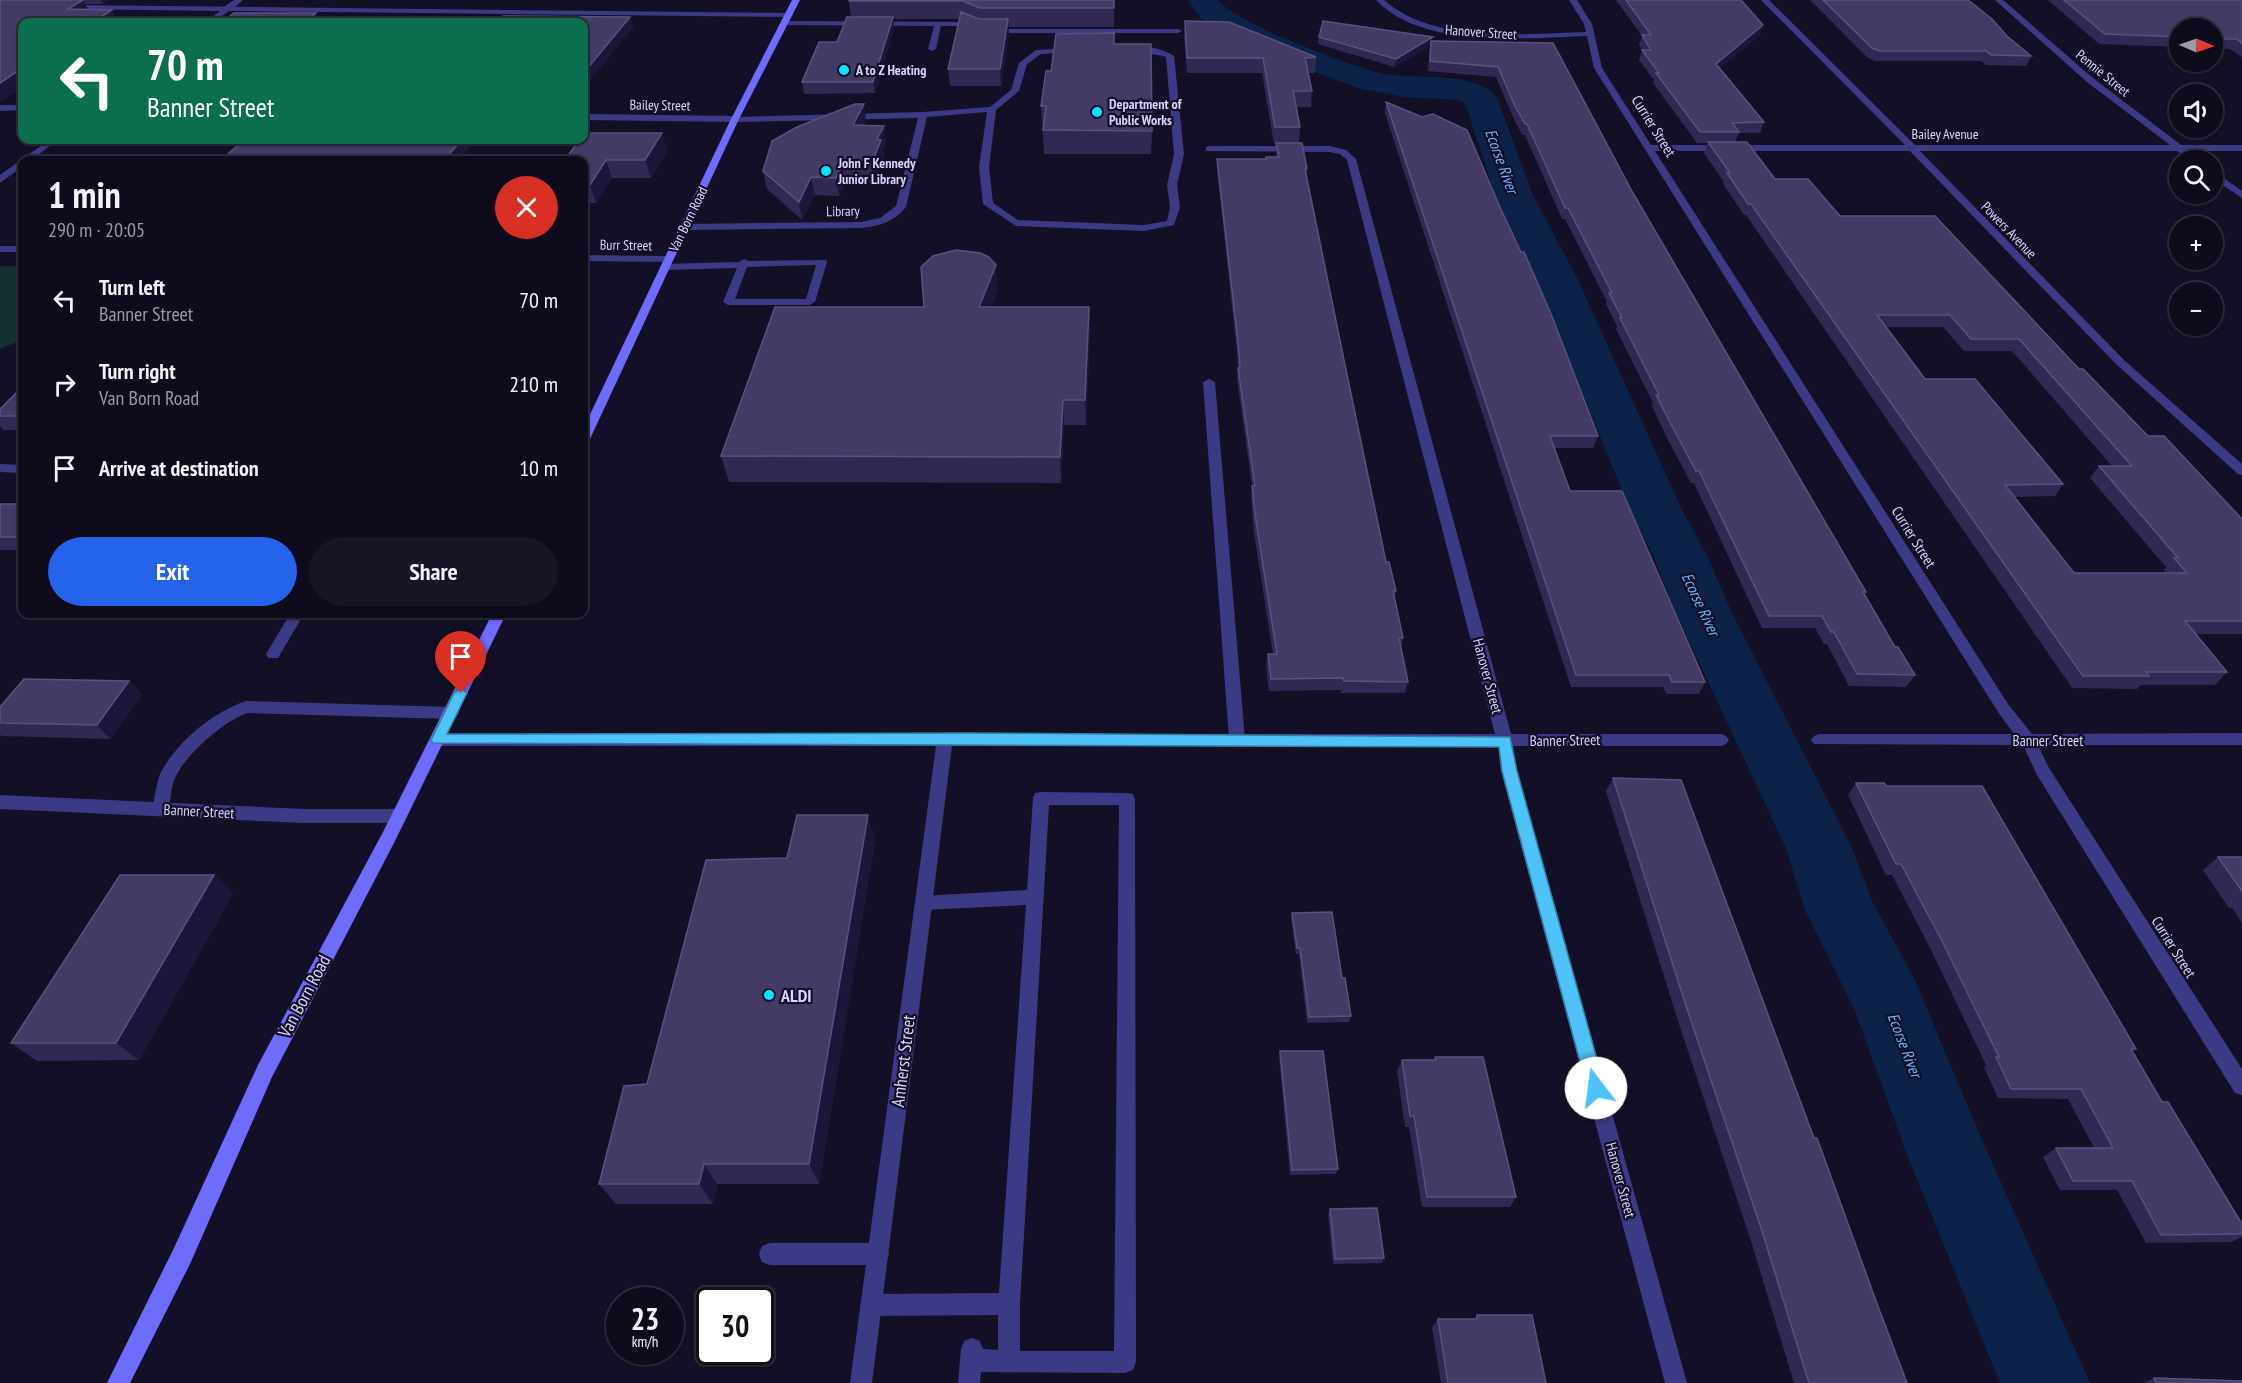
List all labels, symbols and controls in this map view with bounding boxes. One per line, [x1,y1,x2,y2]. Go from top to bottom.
north arrow [2169,18,2223,72]
map controls [2169,18,2223,336]
street label: Hanover Street [1444,21,1518,44]
text: 70 m [147,37,224,92]
icon: left [48,42,126,120]
street label: Pennie Street [2072,46,2134,100]
place label: A to Z Heating [855,61,926,79]
marker: A to Z Heating [837,63,851,77]
button: sound [2169,84,2223,138]
text: Banner Street [147,90,274,124]
street label: Currier Street [1628,92,1680,160]
street label: Bailey Street [629,95,691,115]
place label: Department of Public Works [1109,95,1183,129]
marker: Department of Public Works [1090,105,1104,119]
street label: Bailey Avenue [1912,125,1979,143]
water label: Ecorse River [1481,126,1524,199]
button: search [2169,150,2223,204]
place label: John F Kennedy Junior Library [837,154,916,188]
marker: John F Kennedy Junior Library [819,164,833,178]
text: 1 min [48,171,121,218]
button: close [495,176,558,239]
street label: Van Born Road [664,184,711,255]
street label: Powers Avenue [1977,198,2041,262]
street label: Library [826,202,861,220]
button: + [2169,216,2223,270]
text: 290 m · 20:05 [48,217,145,243]
street label: Burr Street [600,236,652,254]
text: Turn left [99,273,165,301]
button: − [2169,282,2223,336]
icon: left [48,284,81,317]
text: 70 m [519,286,558,314]
text: Banner Street [99,301,193,327]
text: Turn right [99,357,176,385]
icon: right [48,368,81,401]
text: 210 m [509,370,558,398]
text: Van Born Road [99,385,199,411]
icon: arrive [48,452,81,485]
text: Arrive at destination [99,454,259,482]
text: 10 m [519,454,558,482]
street label: Currier Street [1888,503,1940,571]
button: Exit [48,537,297,606]
button: Share [309,537,558,606]
water label: Ecorse River [1678,569,1725,641]
pin [435,631,486,693]
street label: Hanover Street [1469,636,1507,716]
icon: arrive [444,640,477,673]
street label: Banner Street [1529,730,1601,750]
street label: Banner Street [2013,731,2083,750]
street label: Banner Street [163,800,235,822]
street label: Currier Street [2148,913,2200,981]
street label: Van Born Road [272,951,335,1042]
place label: ALDI [780,984,812,1007]
marker: ALDI [762,988,776,1002]
water label: Ecorse River [1884,1010,1927,1082]
street label: Amherst Street [886,1014,920,1108]
position arrow [1564,1056,1628,1120]
street label: Hanover Street [1602,1140,1640,1220]
speed limit sign: 30 [696,1287,774,1365]
text: 23 [631,1299,659,1338]
text: km/h [632,1332,658,1351]

